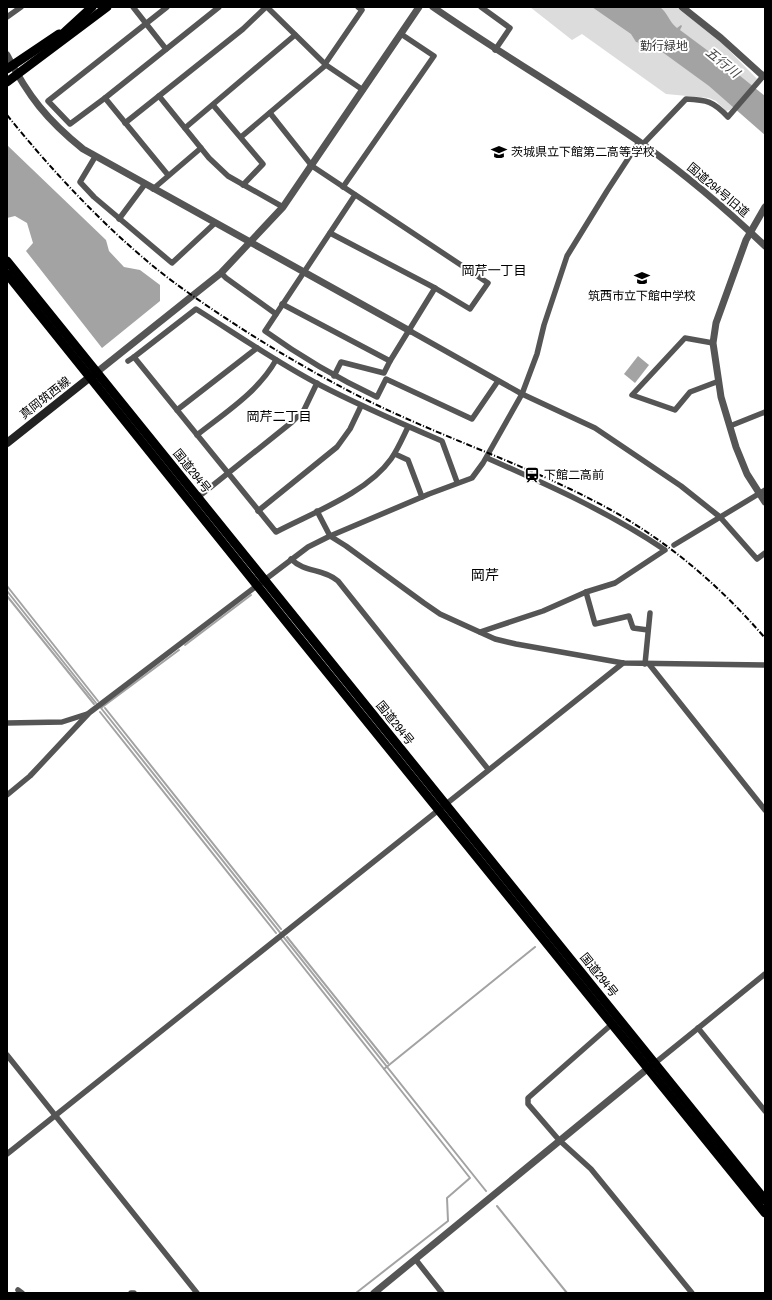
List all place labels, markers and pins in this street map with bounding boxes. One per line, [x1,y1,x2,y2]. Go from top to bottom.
school or university icon: 茨城県立下館第二高等学校 [490,143,508,161]
place label: 茨城県立下館第二高等学校 [511,144,655,160]
school or university icon: 筑西市立下館中学校 [633,269,651,287]
place label: 筑西市立下館中学校 [588,288,696,304]
station icon: 下館二高前 [523,466,541,484]
place label: 下館二高前 [544,467,604,483]

